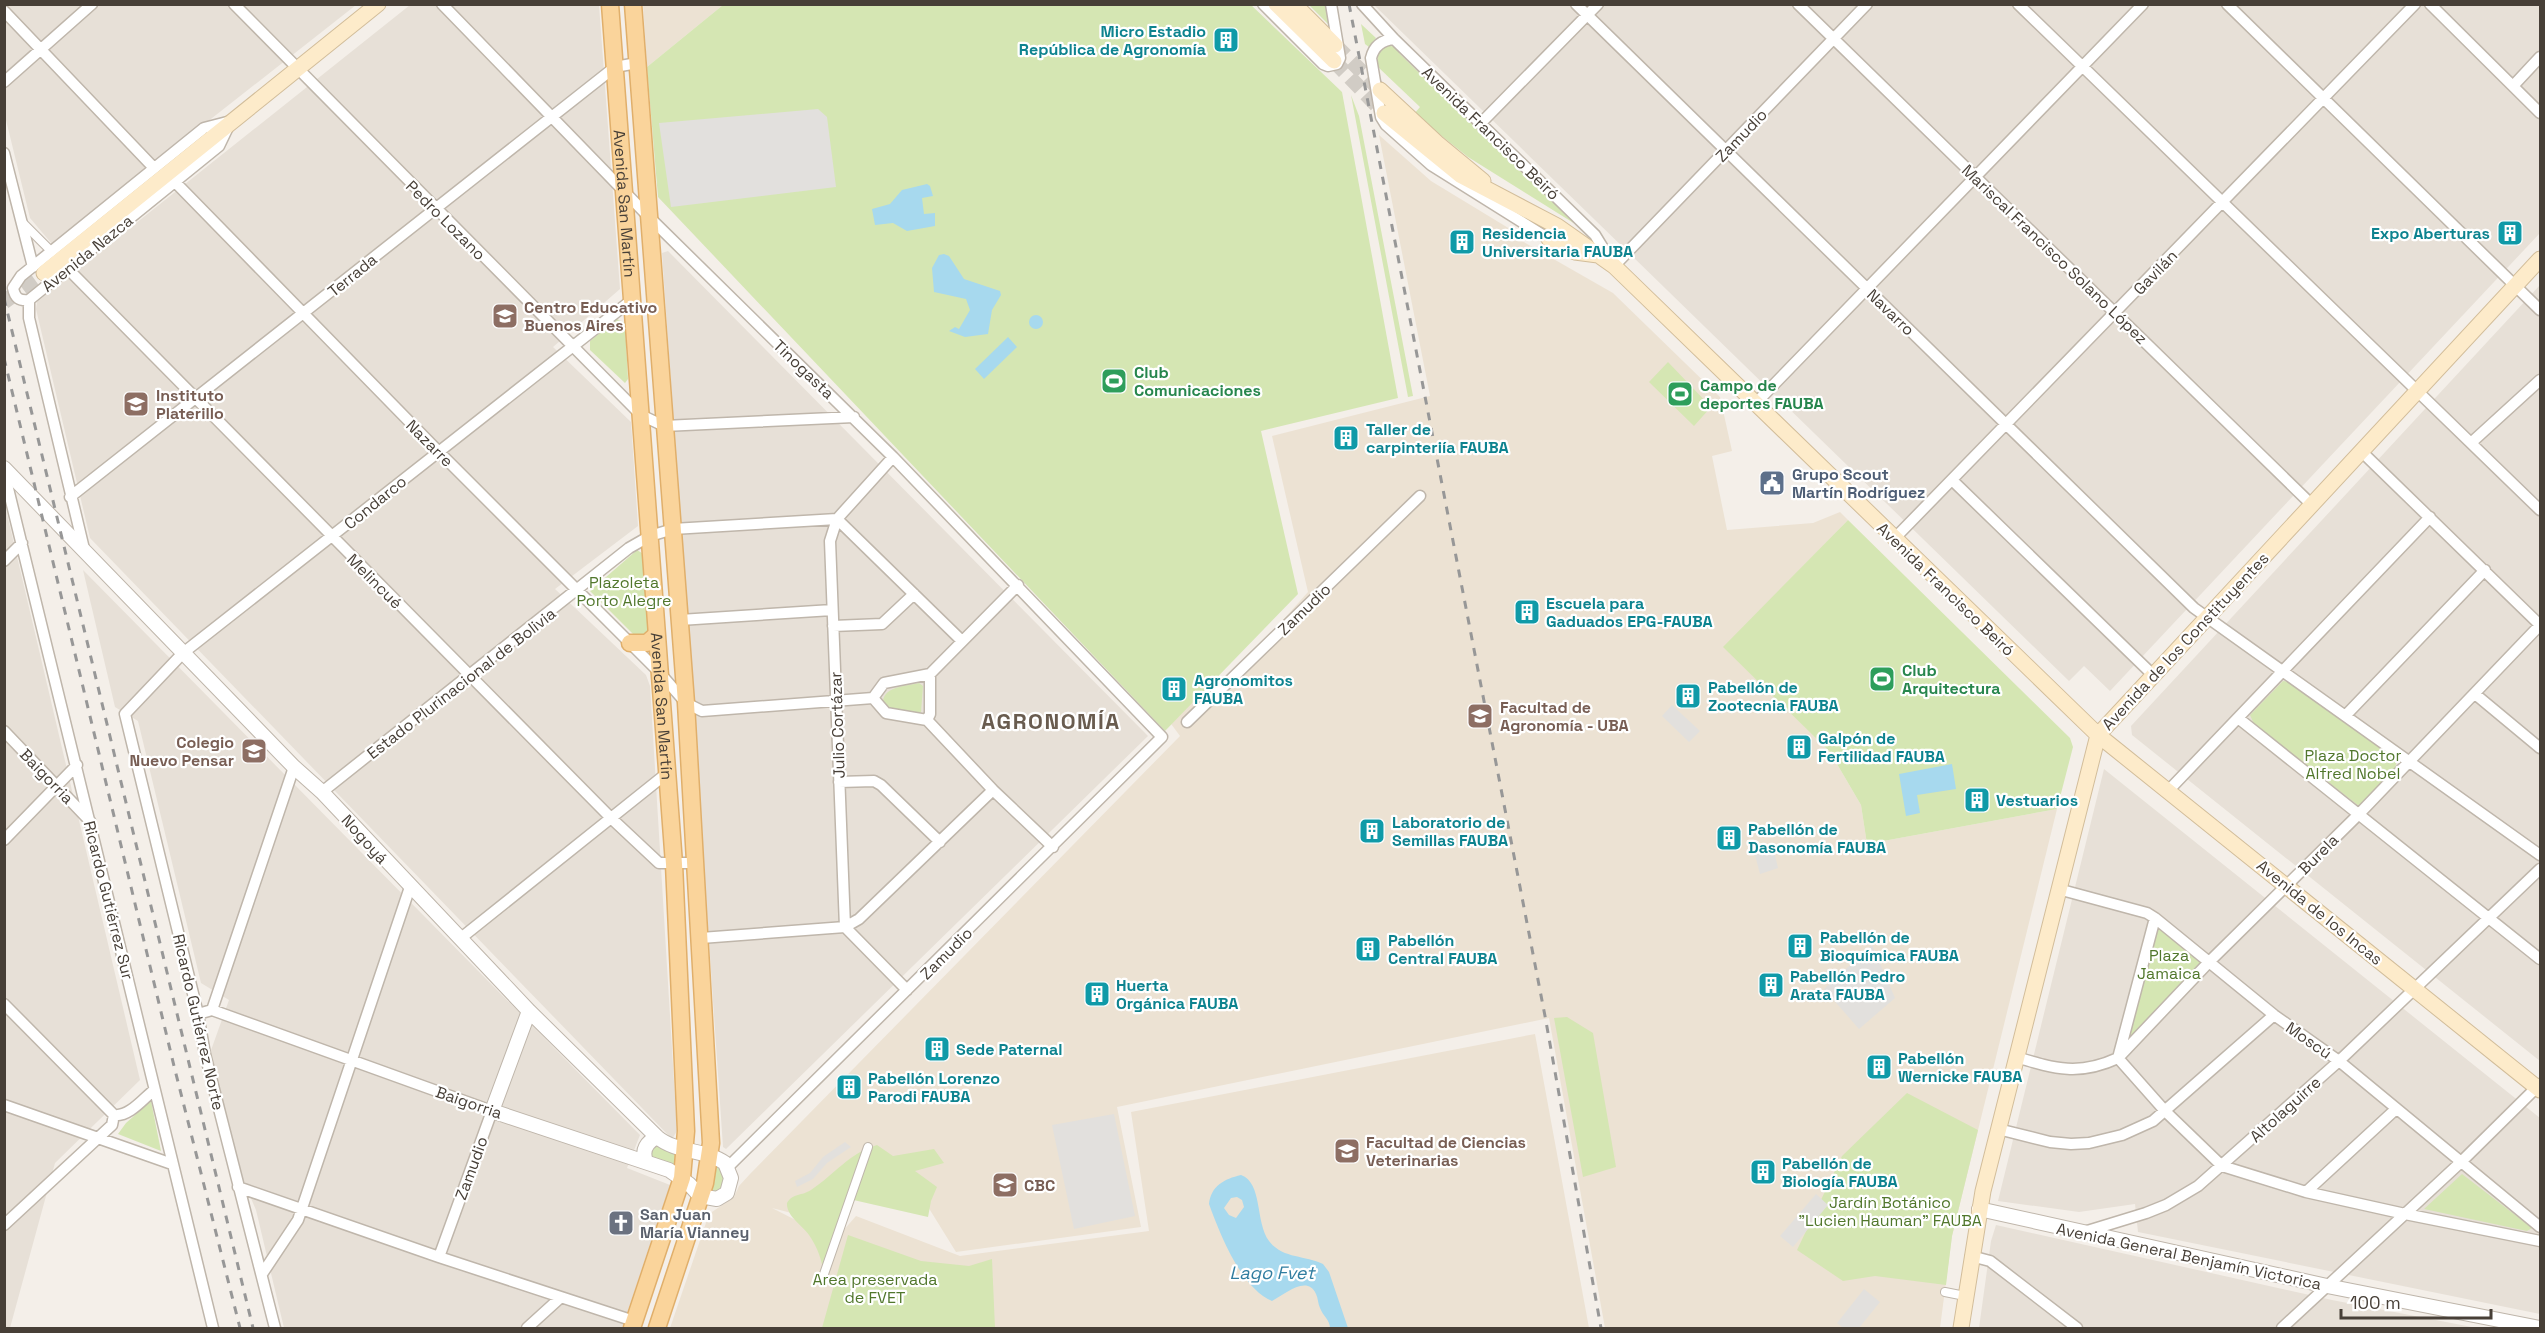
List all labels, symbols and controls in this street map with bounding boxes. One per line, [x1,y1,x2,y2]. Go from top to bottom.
place label: Micro Estadio República de Agronomía [1019,21,1206,60]
building icon: Micro Estadio República de Agronomía [1211,25,1241,55]
street label: Avenida Francisco Beiró [1417,62,1564,205]
street label: Zamudio [1711,104,1772,166]
street label: Avenida San Martín [608,129,640,278]
street label: Mariscal Francisco Solano López [1957,160,2152,349]
street label: Pedro Lozano [401,176,490,265]
street label: Avenida Nazca [37,210,137,297]
building icon: Expo Aberturas [2495,218,2525,248]
place label: Residencia Universitaria FAUBA [1482,223,1633,262]
place label: Expo Aberturas [2371,223,2490,244]
building icon: Residencia Universitaria FAUBA [1447,227,1477,257]
street label: Gavilán [2129,245,2182,299]
street label: Terrada [323,249,381,302]
street label: Navarro [1862,284,1919,340]
place label: Centro Educativo Buenos Aires [524,297,657,336]
school or university icon: Centro Educativo Buenos Aires [490,301,520,331]
street label: Tinogasta [769,335,839,404]
place label: Club Comunicaciones [1134,362,1261,401]
sports icon: Club Comunicaciones [1099,366,1129,396]
place label: Campo de deportes FAUBA [1700,375,1824,414]
sports icon: Campo de deportes FAUBA [1665,379,1695,409]
place label: Instituto Platerillo [156,385,224,424]
school or university icon: Instituto Platerillo [121,389,151,419]
street label: Nazarre [402,415,458,471]
place label: Taller de carpinteriía FAUBA [1366,419,1509,458]
building icon: Taller de carpinteriía FAUBA [1331,423,1361,453]
place label: Grupo Scout Martín Rodríguez [1792,464,1925,503]
public building icon: Grupo Scout Martín Rodríguez [1757,468,1787,498]
street label: Condarco [340,471,411,534]
street label: Avenida Francisco Beiró [1872,518,2019,661]
street label: Avenida de los Constituyentes [2097,548,2273,735]
street label: Melincué [343,549,407,613]
park label: Plazoleta Porto Alegre [576,572,672,611]
street label: Zamudio [1273,579,1335,640]
place label: Escuela para Gaduados EPG-FAUBA [1546,593,1713,632]
building icon: Escuela para Gaduados EPG-FAUBA [1512,597,1542,627]
street label: Estado Plurinacional de Bolivia [363,603,560,764]
street label: Avenida San Martín [646,631,678,781]
place label: Club Arquitectura [1902,660,2000,699]
sports icon: Club Arquitectura [1867,664,1897,694]
place label: Agronomitos FAUBA [1194,670,1293,709]
street label: Julio Cortázar [825,671,850,779]
building icon: Agronomitos FAUBA [1159,674,1189,704]
place label: Pabellón de Zootecnia FAUBA [1708,677,1839,716]
building icon: Pabellón de Zootecnia FAUBA [1673,681,1703,711]
place label: Facultad de Agronomía - UBA [1500,697,1629,736]
school or university icon: Facultad de Agronomía - UBA [1465,701,1495,731]
district label: AGRONOMÍA [981,707,1121,735]
place label: Galpón de Fertilidad FAUBA [1818,728,1945,767]
place label: Colegio Nuevo Pensar [130,732,234,771]
building icon: Galpón de Fertilidad FAUBA [1784,732,1814,762]
school or university icon: Colegio Nuevo Pensar [239,736,269,766]
street label: Baigorria [15,744,78,808]
park label: Plaza Doctor Alfred Nobel [2304,745,2402,784]
building icon: Vestuarios [1962,785,1992,815]
place label: Vestuarios [1996,790,2078,811]
street label: Nogoyá [337,810,392,869]
place label: Laboratorio de Semillas FAUBA [1392,812,1508,851]
building icon: Laboratorio de Semillas FAUBA [1357,816,1387,846]
street label: Ricardo Gutiérrez Sur [79,819,138,982]
place label: Pabellón de Dasonomía FAUBA [1748,819,1886,858]
building icon: Pabellón de Dasonomía FAUBA [1714,823,1744,853]
street label: Burela [2294,830,2343,879]
street label: Avenida de los Incas [2252,855,2387,970]
street label: Zamudio [916,923,977,984]
place label: Pabellón de Bioquímica FAUBA [1820,927,1959,966]
place label: Pabellón Central FAUBA [1388,930,1497,969]
building icon: Pabellón de Bioquímica FAUBA [1785,931,1815,961]
street label: Ricardo Gutiérrez Norte [168,932,229,1112]
building icon: Pabellón Central FAUBA [1353,934,1383,964]
park label: Plaza Jamaica [2137,945,2201,984]
place label: Pabellón Pedro Arata FAUBA [1790,966,1905,1005]
building icon: Pabellón Pedro Arata FAUBA [1756,970,1786,1000]
place label: Huerta Orgánica FAUBA [1116,975,1238,1014]
building icon: Huerta Orgánica FAUBA [1082,979,1112,1009]
street label: Moscú [2282,1017,2336,1064]
building icon: Sede Paternal [922,1034,952,1064]
place label: Sede Paternal [956,1039,1063,1060]
place label: Pabellón Wernicke FAUBA [1898,1048,2022,1087]
building icon: Pabellón Wernicke FAUBA [1864,1052,1894,1082]
place label: Pabellón Lorenzo Parodi FAUBA [868,1068,1000,1107]
building icon: Pabellón Lorenzo Parodi FAUBA [834,1072,864,1102]
street label: Altolaguirre [2245,1072,2325,1147]
street label: Baigorria [433,1081,505,1124]
place label: Facultad de Ciencias Veterinarias [1366,1132,1526,1171]
street label: Zamudio [450,1134,493,1203]
school or university icon: Facultad de Ciencias Veterinarias [1332,1136,1362,1166]
place label: Pabellón de Biología FAUBA [1782,1153,1898,1192]
building icon: Pabellón de Biología FAUBA [1748,1157,1778,1187]
school or university icon: CBC [990,1170,1020,1200]
place label: CBC [1024,1175,1055,1196]
park label: Jardín Botánico "Lucien Hauman" FAUBA [1798,1192,1982,1231]
place label: San Juan María Vianney [640,1204,749,1243]
church icon: San Juan María Vianney [606,1208,636,1238]
street label: Avenida General Benjamín Victorica [2054,1218,2323,1295]
water label: Lago Fvet [1230,1261,1316,1284]
park label: Area preservada de FVET [813,1269,937,1308]
scale bar [2341,1282,2491,1320]
text: 100 m [2350,1291,2401,1314]

